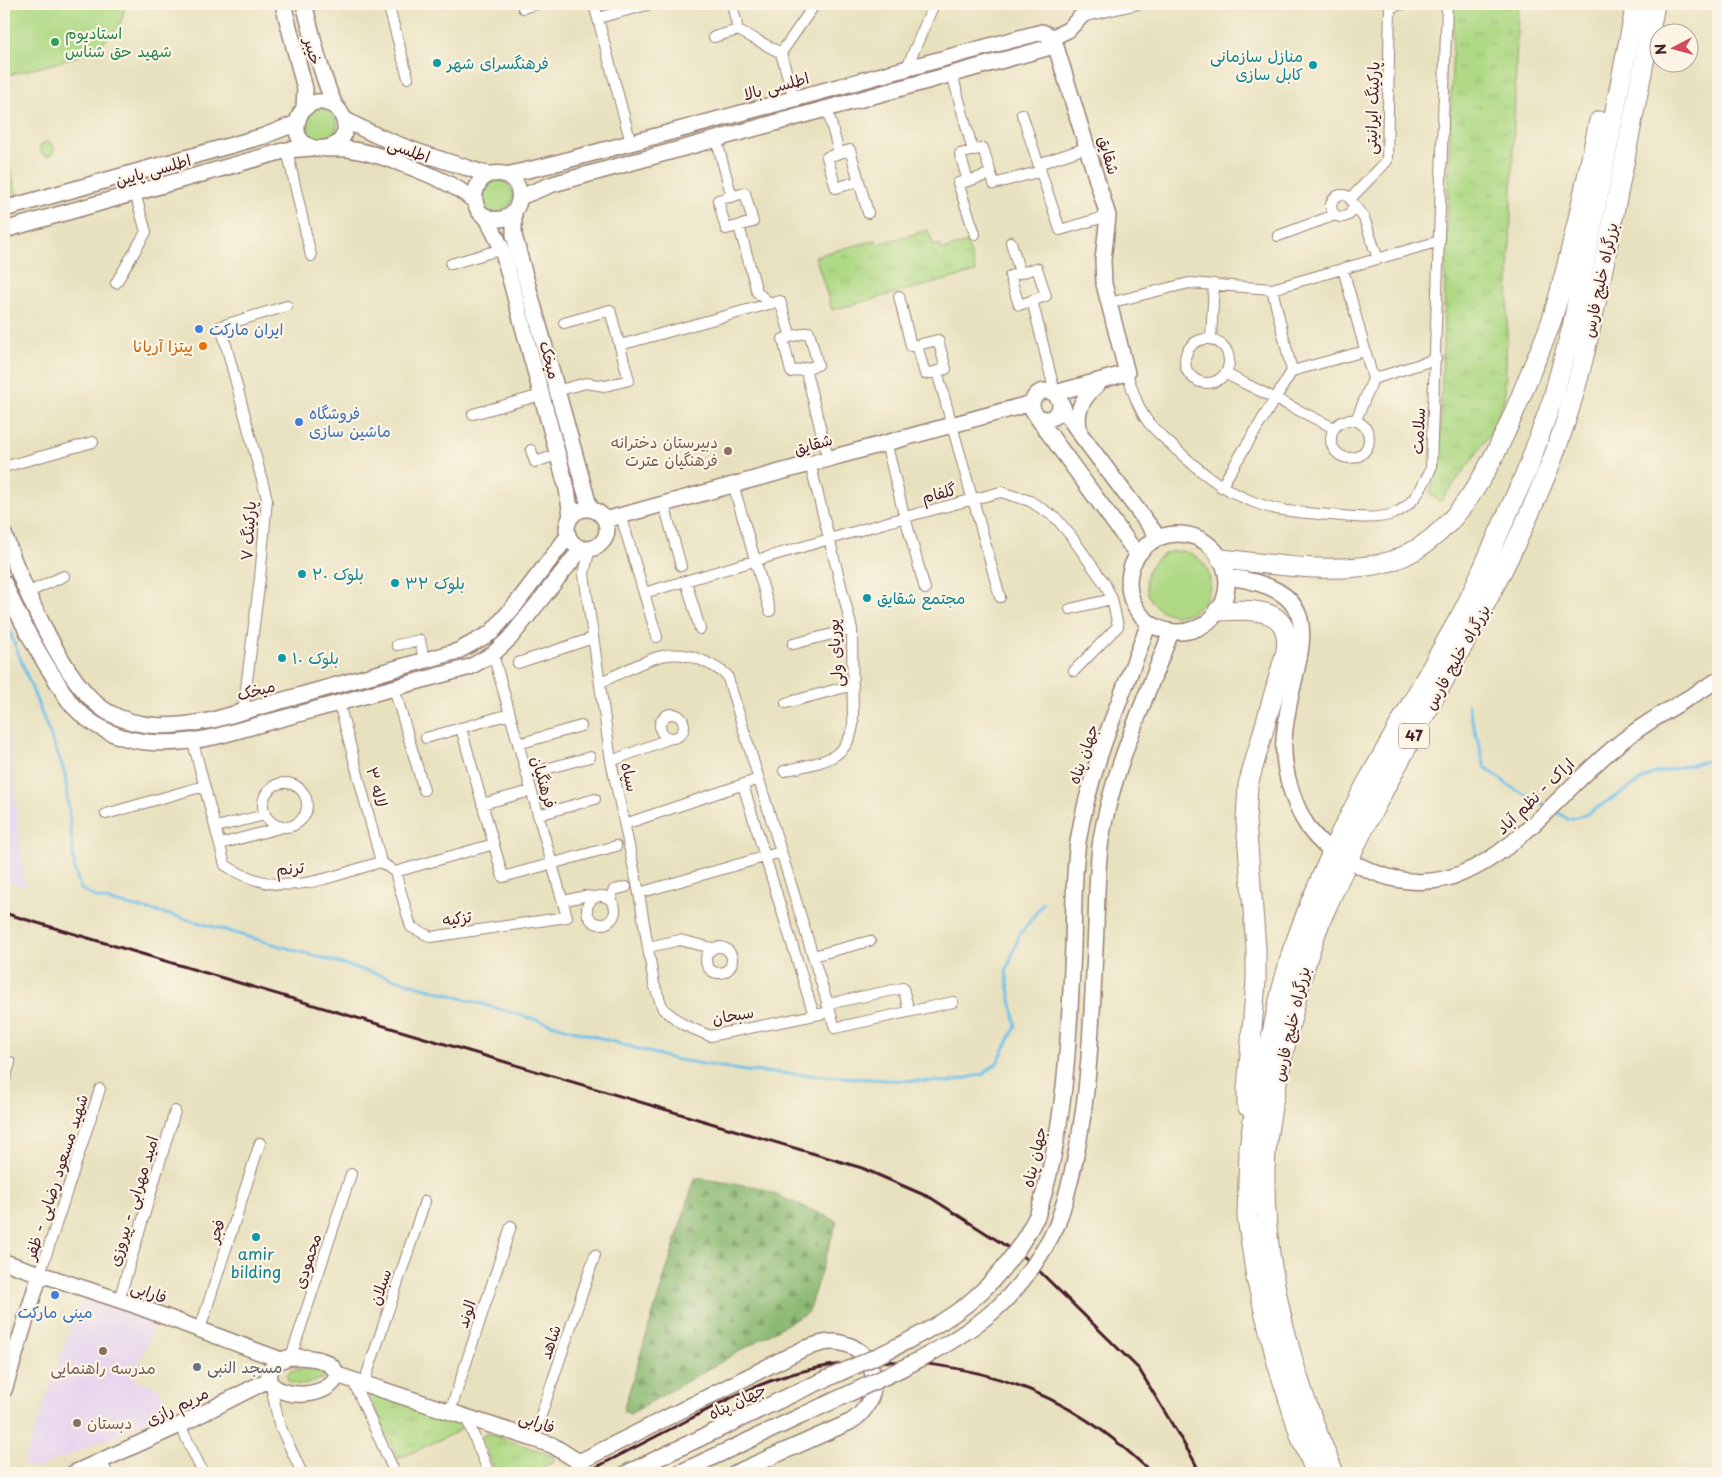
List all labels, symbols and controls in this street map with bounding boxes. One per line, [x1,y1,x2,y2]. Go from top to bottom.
place label: استادیوم شهید حق شناس [65,20,172,62]
north arrow [1650,22,1700,72]
street label: خیبر [298,33,329,67]
marker: استادیوم شهید حق شناس [49,36,61,48]
place label: منازل سازمانی کابل سازی [1210,43,1303,85]
text: N [1650,43,1672,56]
place label: فرهنگسرای شهر [445,50,549,74]
marker: فرهنگسرای شهر [431,57,443,69]
marker: منازل سازمانی کابل سازی [1307,59,1319,71]
street label: پارکینگ ایرانیتی [1357,61,1385,155]
street label: اطلسی بالا [740,65,811,105]
street label: اطلسی [385,130,434,168]
street label: شقایق [1093,132,1127,177]
street label: اطلسی پایین [112,147,194,191]
street label: بزرگراه خلیج فارس [1575,220,1623,340]
place label: ایران مارکت [209,316,283,340]
marker: ایران مارکت [193,323,205,335]
place label: پیتزا آریانا [133,333,193,357]
street label: میخک [534,338,568,382]
marker: پیتزا آریانا [197,340,209,352]
place label: فروشگاه ماشین سازی [309,400,391,442]
street label: سلامت [1404,407,1430,455]
marker: فروشگاه ماشین سازی [293,416,305,428]
street label: شقایق [790,426,835,460]
place label: دبیرستان دخترانه فرهنگیان عترت [611,429,718,471]
marker: دبیرستان دخترانه فرهنگیان عترت [722,445,734,457]
street label: گلفام [919,476,959,510]
street label: پارکینگ ۷ [233,500,261,562]
place label: بلوک ۲۰ [312,561,364,585]
marker: بلوک ۲۰ [296,568,308,580]
place label: بلوک ۳۲ [405,570,465,594]
marker: بلوک ۳۲ [389,577,401,589]
place label: مجتمع شقایق [877,585,965,610]
marker: مجتمع شقایق [861,592,873,604]
street label: بزرگراه خلیج فارس [1417,599,1495,714]
street label: پوریای ولی [820,618,848,688]
place label: بلوک ۱۰ [292,645,339,669]
marker: بلوک ۱۰ [276,652,288,664]
street label: میخک [234,672,278,706]
street label: جهان پناه [1061,721,1103,787]
road number: 47 [1399,724,1429,748]
street label: اراک - نظم آباد [1490,752,1580,840]
street label: فرهنگیان [526,753,564,811]
street label: سپاه [616,760,646,794]
street label: لاله ۳ [361,764,395,810]
street label: ترنم [275,854,306,882]
street label: تزکیه [441,903,473,931]
street label: بزرگراه خلیج فارس [1265,964,1315,1084]
street label: سبحان [710,999,756,1029]
street label: شهید مسعود رضایی - ظفر [16,1091,93,1265]
street label: جهان پناه [1014,1124,1052,1190]
street label: امید مهرابی - پیروزی [101,1132,163,1269]
street label: فجر [199,1216,230,1248]
street label: محمودی [286,1230,326,1291]
marker: amir bilding [250,1231,262,1243]
place label: amir bilding [231,1241,281,1283]
street label: سبلان [362,1265,396,1308]
street label: فارابی [128,1274,171,1308]
marker: مینی مارکت [49,1289,61,1301]
street label: الوند [449,1296,481,1331]
place label: مینی مارکت [17,1299,93,1323]
street label: شاهد [532,1321,566,1362]
marker: مدرسه راهنمایی [97,1345,109,1357]
place label: مسجد النبی [207,1354,282,1378]
place label: مدرسه راهنمایی [50,1355,156,1379]
marker: مسجد النبی [191,1361,203,1373]
street label: جهان پناه [704,1376,770,1424]
street label: مریم رازی [141,1380,213,1432]
street label: فارابی [516,1404,559,1438]
place label: دبستان [87,1410,132,1434]
marker: دبستان [71,1417,83,1429]

